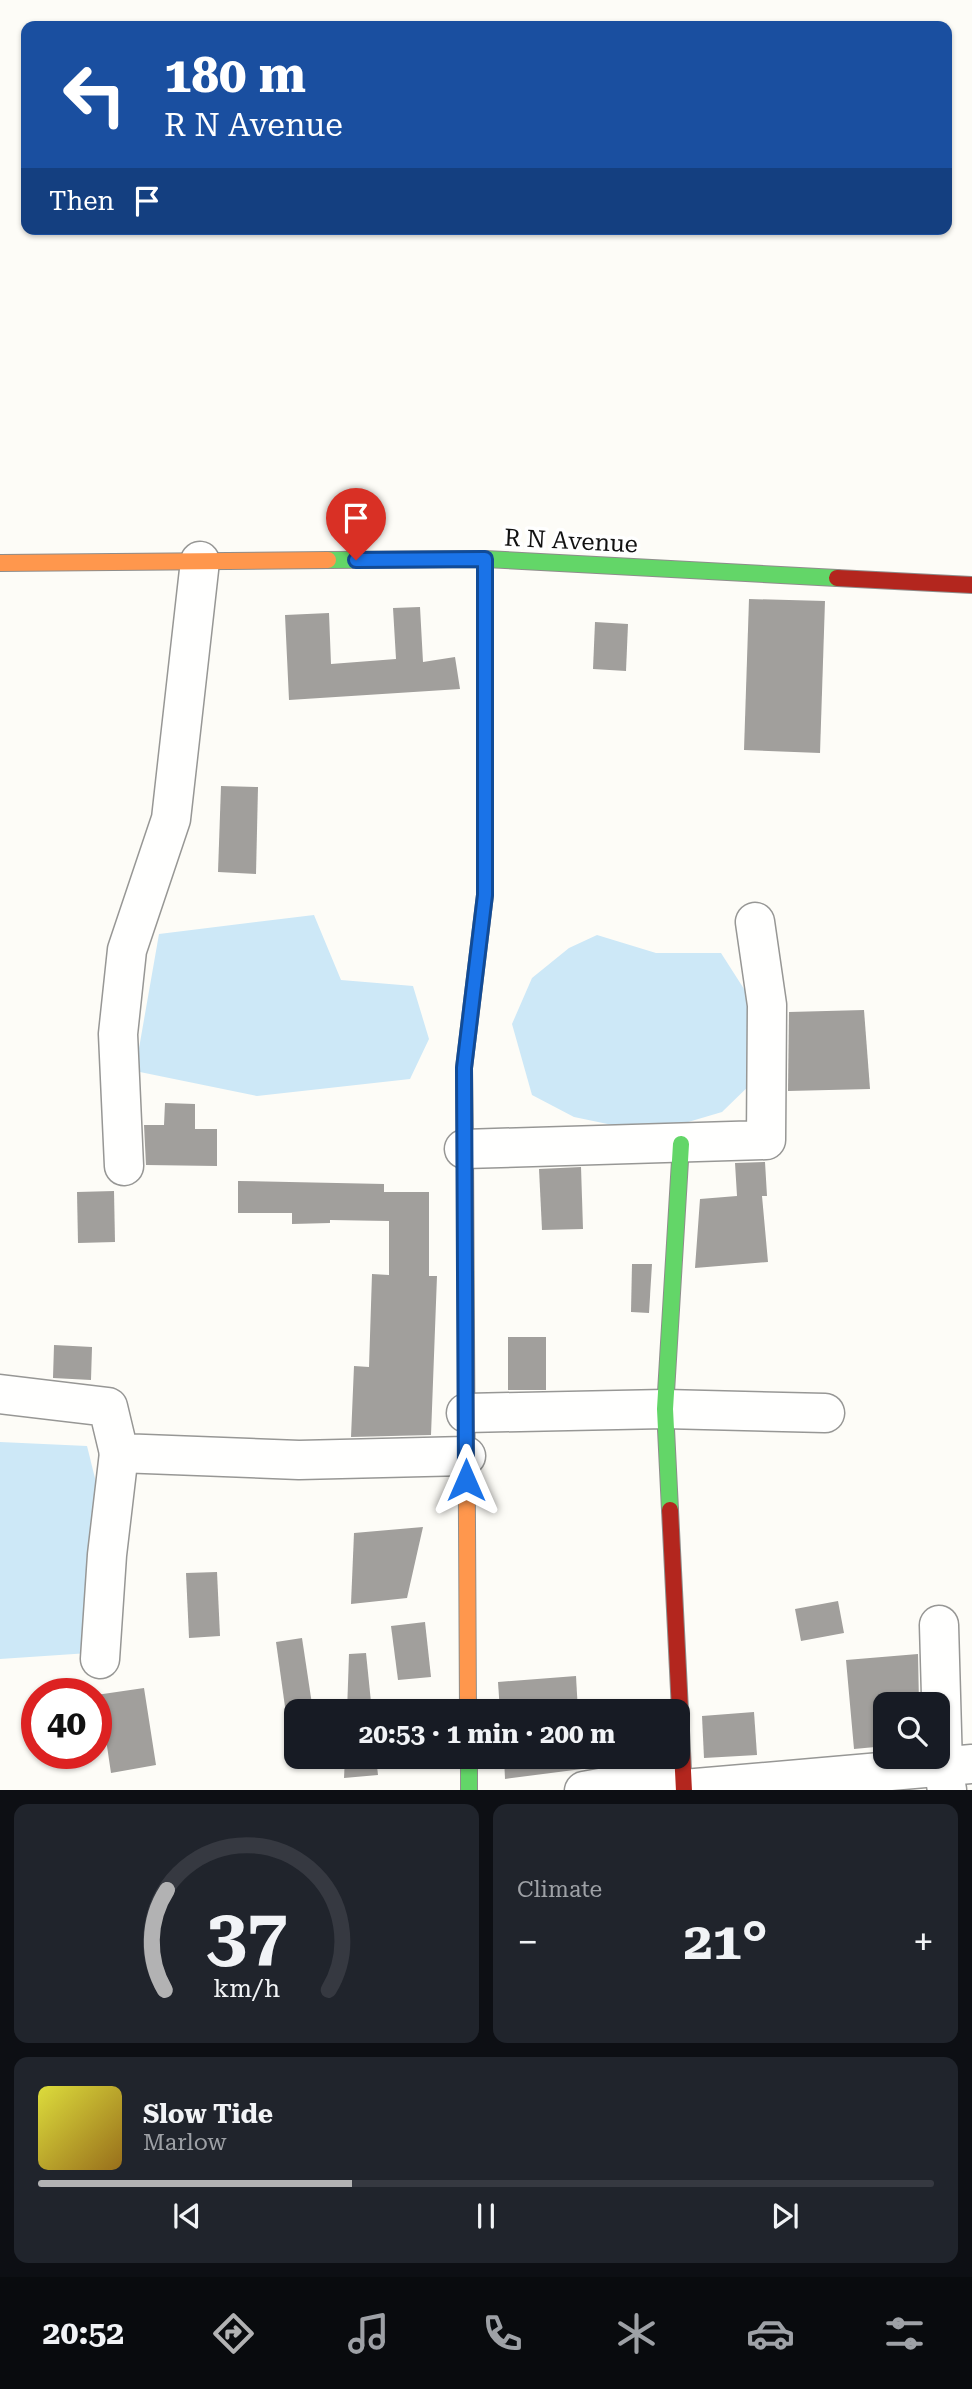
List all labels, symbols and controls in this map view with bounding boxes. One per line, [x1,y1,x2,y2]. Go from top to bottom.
text: 180 m [164,47,306,104]
icon: left [49,49,140,140]
text: R N Avenue [164,106,343,144]
icon: arrive [128,182,166,220]
text: Then [49,186,114,216]
pin [326,488,386,560]
icon: arrive [337,499,375,537]
street label: R N Avenue [503,524,639,558]
position arrow [429,1443,503,1517]
speed limit sign: 40 [21,1678,112,1769]
map controls [873,1692,950,1769]
button: search [873,1692,950,1769]
text: 20:53 · 1 min · 200 m [359,1719,615,1749]
text: Climate [517,1876,602,1903]
text: 37 [206,1893,287,1978]
text: 21° [683,1911,768,1972]
text: − [517,1920,538,1964]
text: + [913,1920,934,1964]
text: km/h [213,1973,280,2002]
text: Slow Tide [143,2099,273,2129]
text: Marlow [143,2129,226,2156]
icon: previous [168,2197,206,2235]
icon: pause [467,2197,505,2235]
icon: next [766,2197,804,2235]
icon: directions [209,2309,258,2358]
icon: music [344,2309,393,2358]
icon: phone [478,2309,527,2358]
icon: climate [612,2309,661,2358]
icon: car [746,2309,795,2358]
icon: filters [880,2309,929,2358]
text: 20:52 [43,2314,124,2352]

